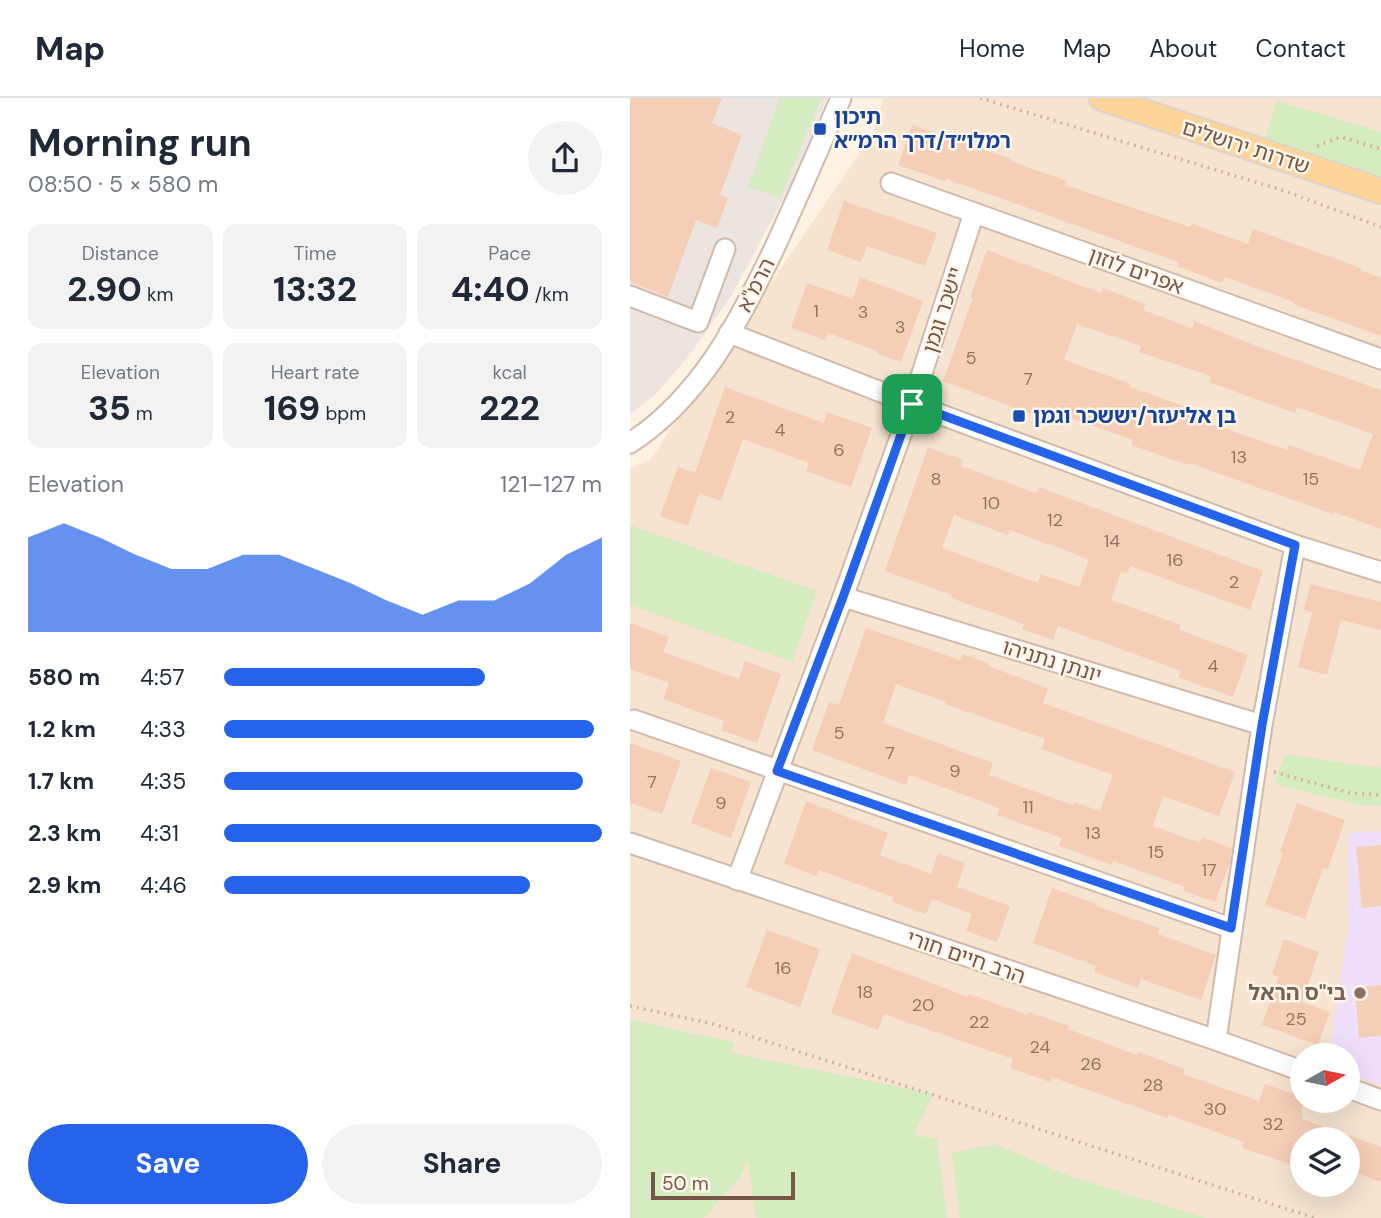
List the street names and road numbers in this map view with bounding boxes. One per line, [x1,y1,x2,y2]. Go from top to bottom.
street label: שדרות ירושלים [1179,113,1313,181]
street label: אפרים לוזון [1084,241,1188,301]
street label: הרמ"א [731,253,781,317]
street label: יישכר וגמן [916,263,970,357]
street label: יונתן נתניהו [999,633,1105,689]
street label: הרב חיים חורי [903,924,1029,990]

